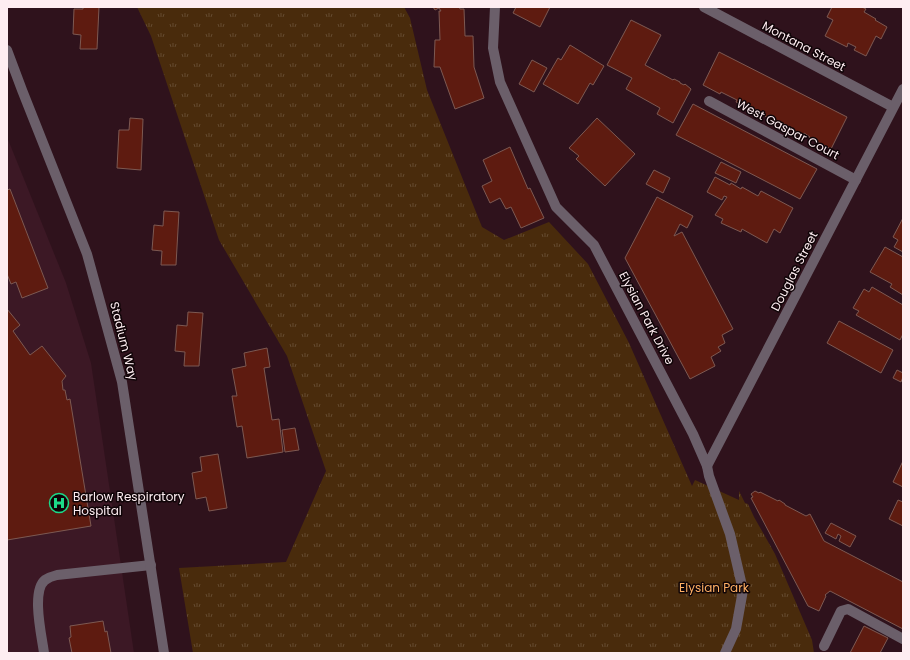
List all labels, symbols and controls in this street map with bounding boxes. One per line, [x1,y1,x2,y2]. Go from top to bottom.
street label: Montana Street [759,17,849,75]
street label: West Gaspar Court [734,95,842,163]
street label: Douglas Street [767,228,821,314]
street label: Elysian Park Drive [615,268,679,368]
street label: Stadium Way [106,300,142,382]
place label: Barlow Respiratory Hospital [73,488,185,519]
hospital icon: Barlow Respiratory Hospital [48,492,70,514]
park label: Elysian Park [679,579,750,596]

